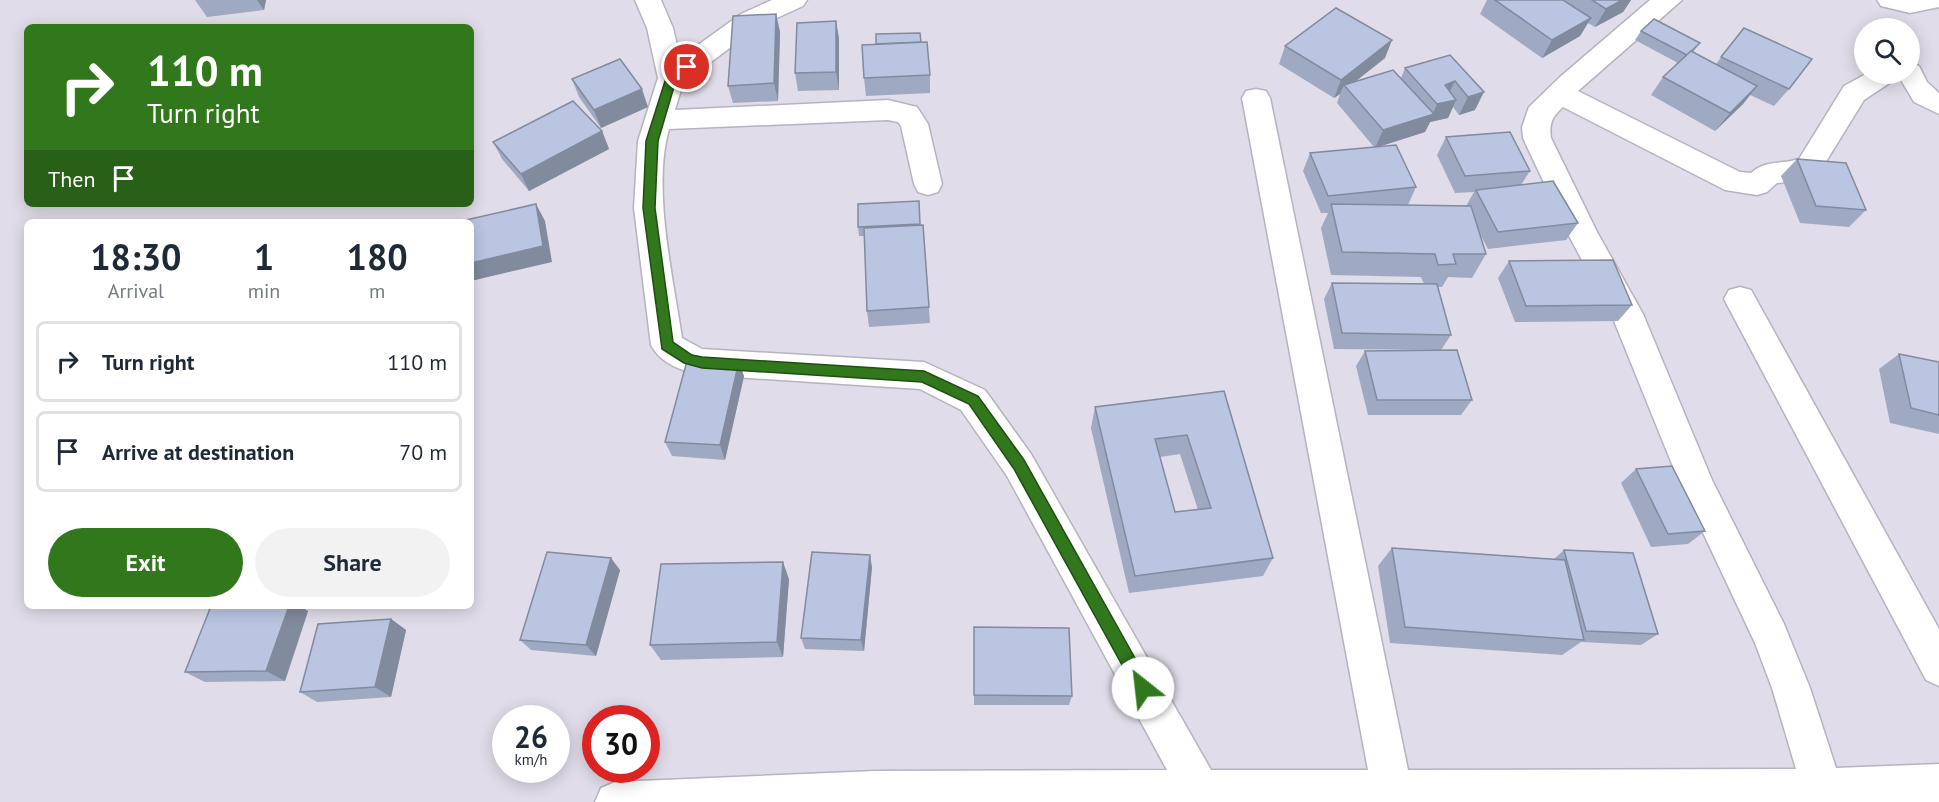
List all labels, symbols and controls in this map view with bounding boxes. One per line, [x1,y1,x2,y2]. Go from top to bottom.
map controls [1854,18,1920,84]
button: search [1854,18,1920,84]
pin [661,41,712,92]
text: 110 m [147,43,263,98]
icon: right [48,48,126,126]
icon: arrive [670,50,703,83]
text: Turn right [147,96,260,130]
icon: arrive [107,162,140,195]
text: Then [48,165,95,193]
text: 18:30 [90,233,182,280]
text: 1 [254,233,274,280]
text: 180 [347,233,408,280]
text: Arrival [108,278,164,304]
text: min [248,278,280,304]
text: m [369,278,385,304]
icon: right [51,345,84,378]
text: Turn right [102,348,194,376]
text: 110 m [387,348,447,376]
icon: arrive [51,435,84,468]
text: Arrive at destination [102,438,294,466]
text: 70 m [399,438,447,466]
button: Exit [48,528,243,597]
button: Share [255,528,450,597]
position arrow [1111,656,1175,720]
speed limit sign: 30 [582,705,660,783]
text: 26 [514,717,548,756]
text: km/h [515,750,547,769]

